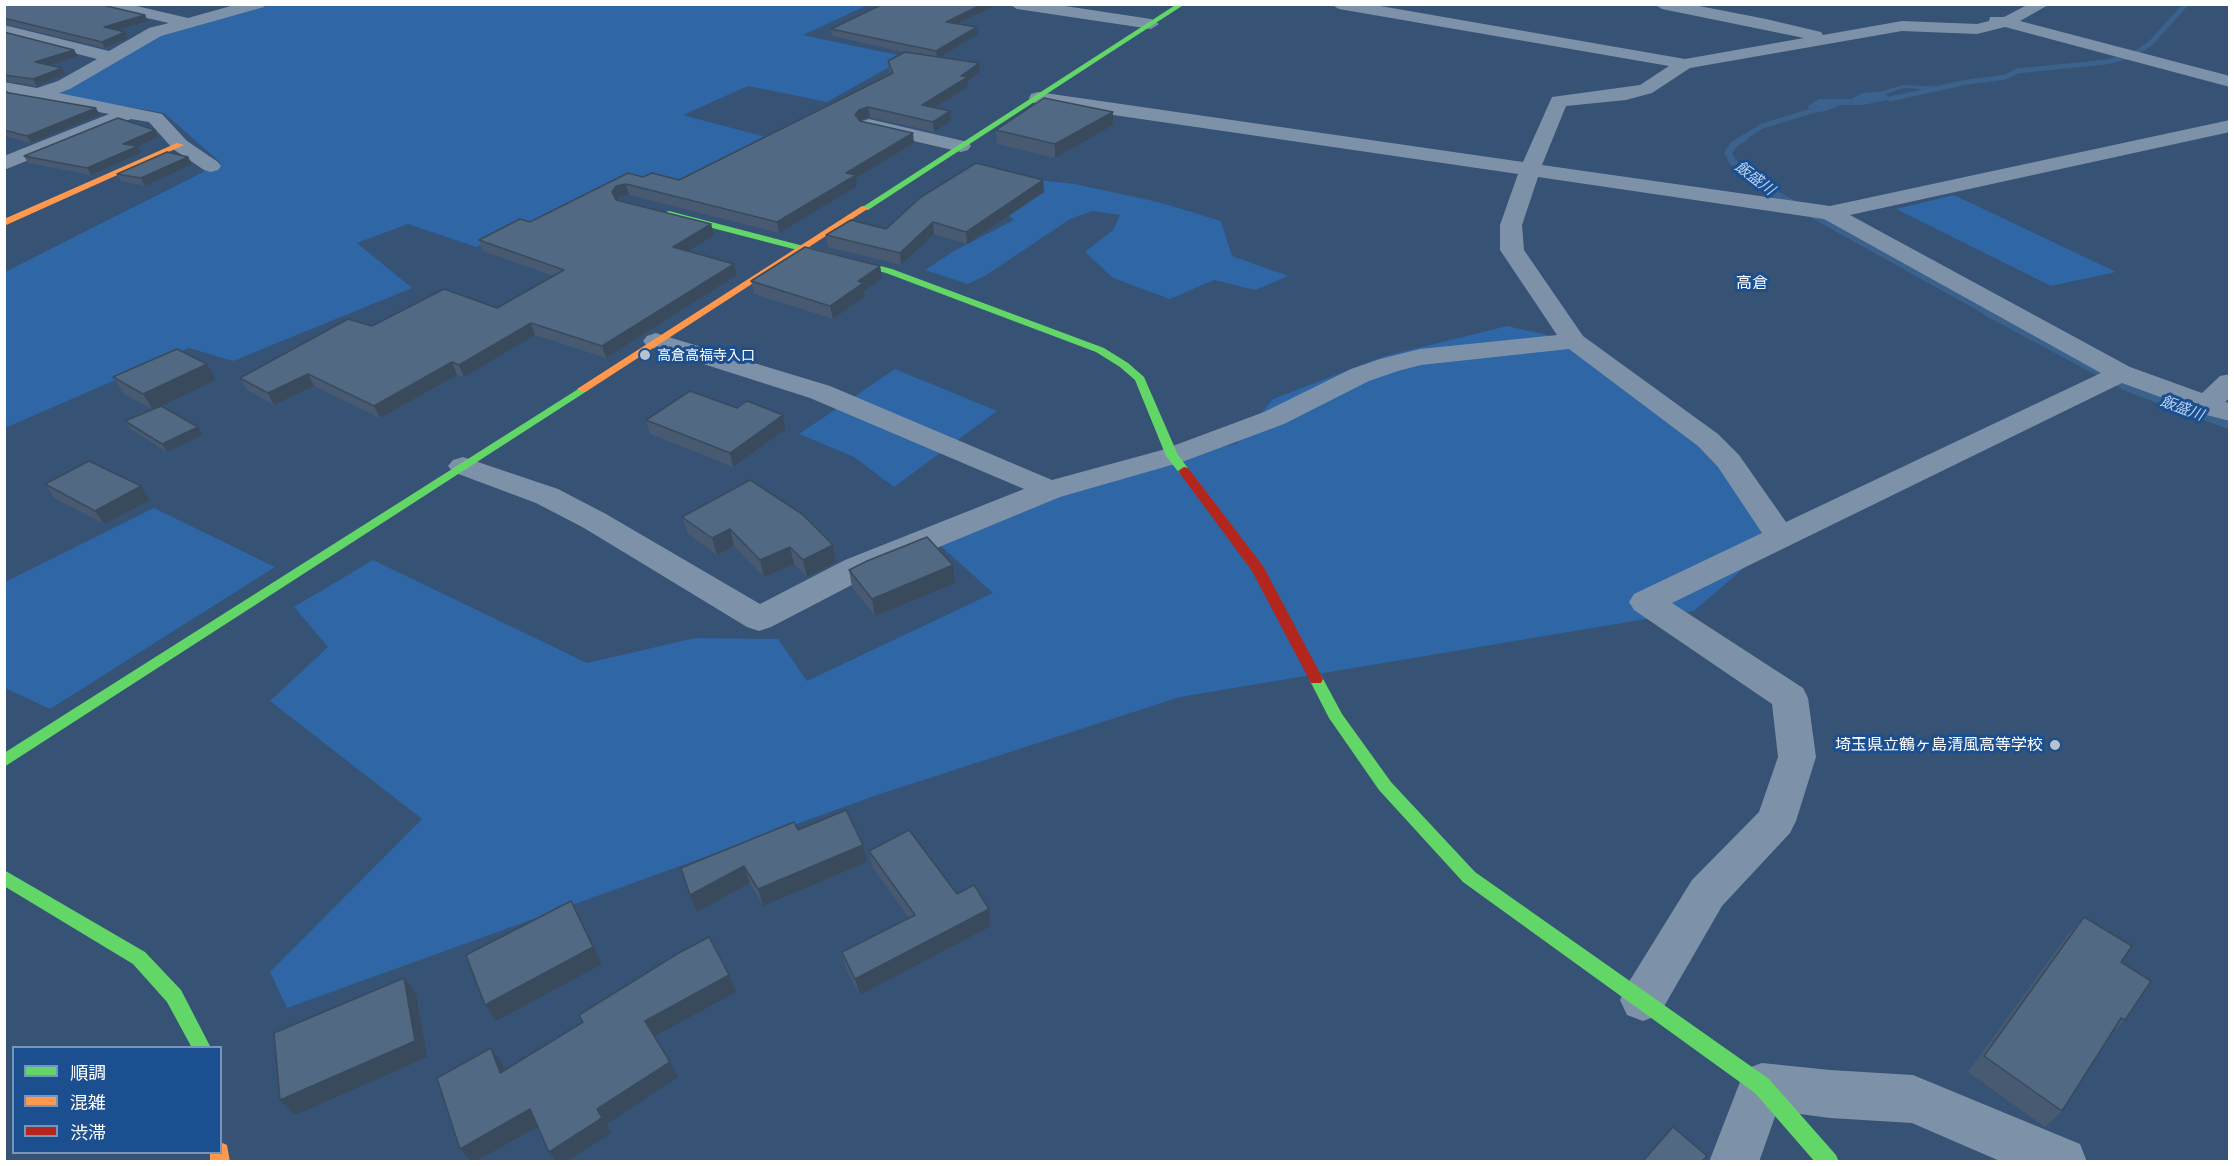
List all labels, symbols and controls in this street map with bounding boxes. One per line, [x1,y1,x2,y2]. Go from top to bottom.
water label: 飯盛川 [1732,157,1778,199]
district label: 高倉 [1736,273,1768,293]
place label: 高倉高福寺入口 [657,347,755,363]
marker: 高倉高福寺入口 [638,348,652,362]
water label: 飯盛川 [2158,392,2206,424]
place label: 埼玉県立鶴ヶ島清風高等学校 [1835,735,2043,755]
marker: 埼玉県立鶴ヶ島清風高等学校 [2048,738,2062,752]
legend [12,1046,222,1154]
text: 順調 [70,1061,106,1083]
text: 混雑 [70,1091,106,1113]
text: 渋滞 [70,1121,106,1143]

